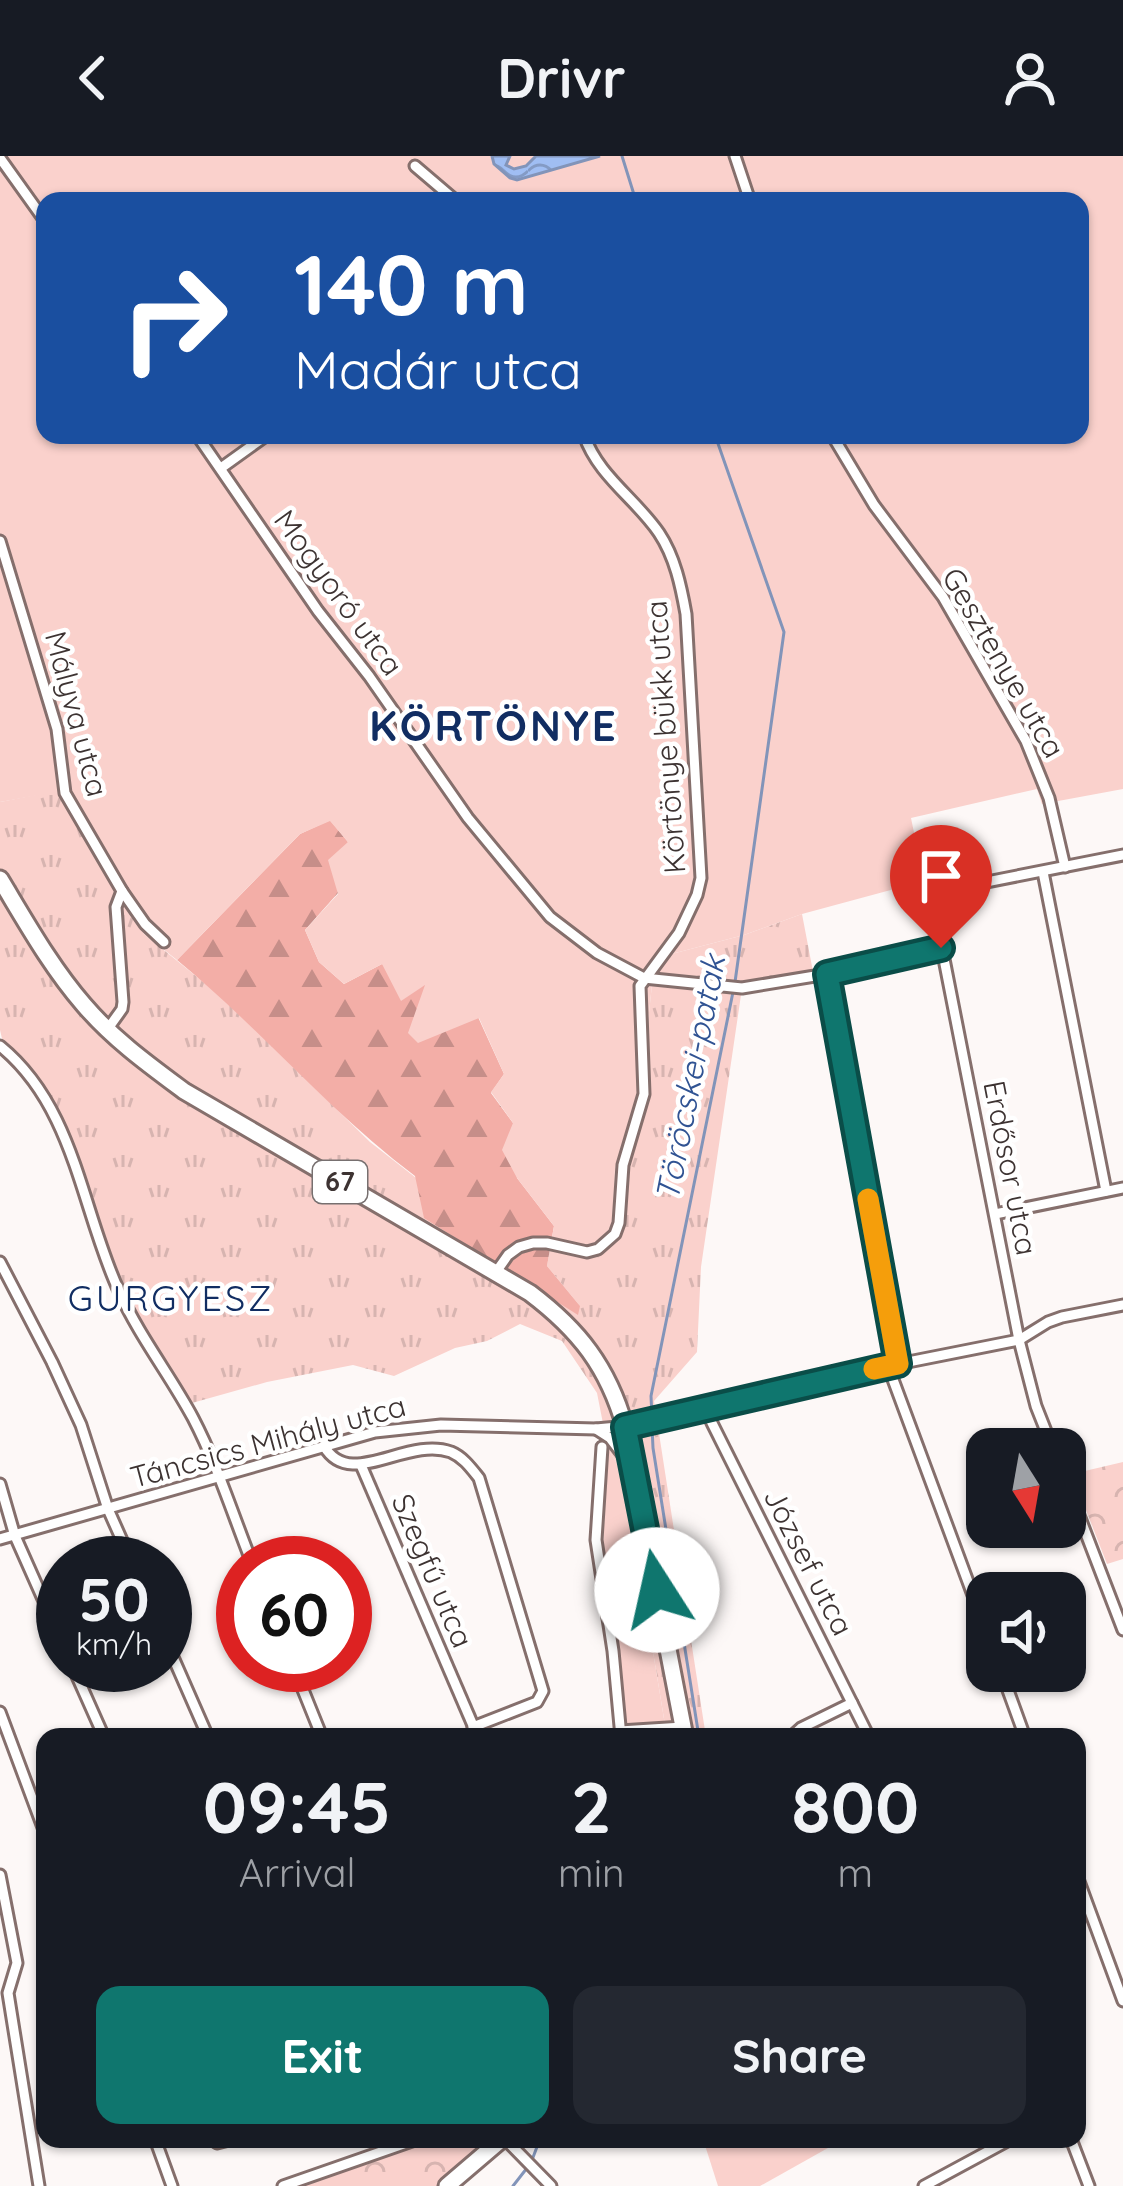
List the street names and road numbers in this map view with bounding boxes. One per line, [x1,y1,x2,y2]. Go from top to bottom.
street label: Mogyoró utca [266,502,412,683]
street label: Gesztenye utca [934,561,1074,764]
street label: Körtönye bükk utca [637,599,694,875]
street label: Mályva utca [37,627,117,801]
street label: Erdősor utca [975,1077,1047,1258]
road number: 67 [313,1161,367,1203]
street label: Táncsics Mihály utca [126,1386,410,1496]
street label: József utca [756,1482,862,1642]
street label: Szegfű utca [384,1488,482,1653]

